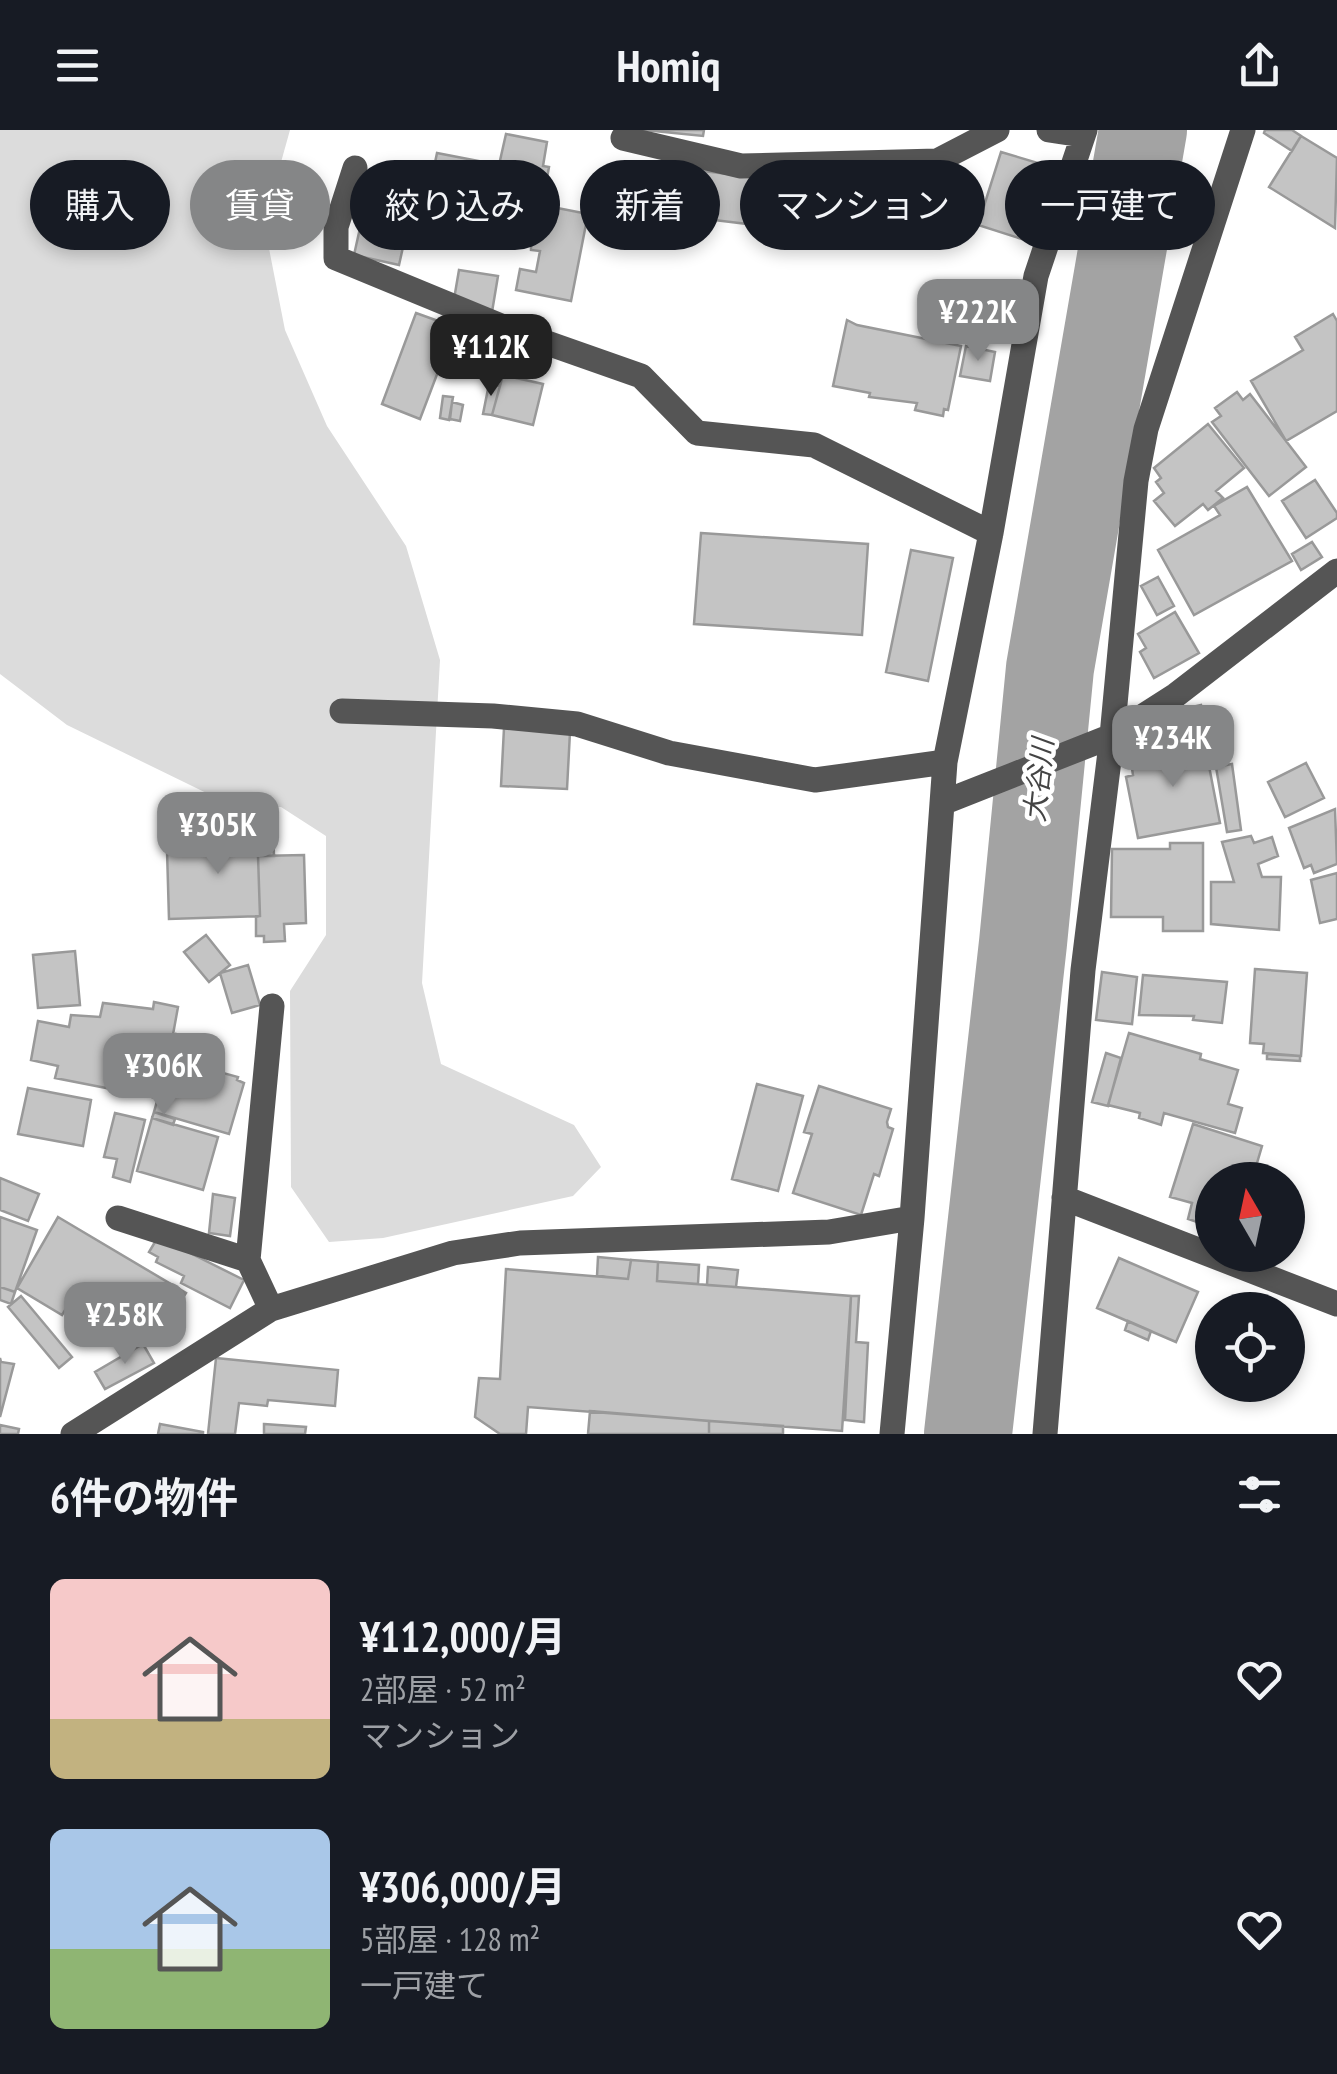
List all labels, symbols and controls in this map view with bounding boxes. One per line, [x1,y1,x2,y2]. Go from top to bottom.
text: Homiq [617,36,720,94]
icon: menu [50,38,105,93]
icon: share [1232,38,1287,93]
chip: 購入 [30,160,170,250]
chip: 賃貸 [190,160,330,250]
chip: 絞り込み [350,160,560,250]
chip: 新着 [580,160,720,250]
chip: マンション [740,160,985,250]
chip: 一戸建て [1005,160,1215,250]
pin: ¥222K [908,279,1048,364]
text: ¥222K [939,290,1017,332]
pin: ¥112K [421,314,561,399]
text: ¥112K [452,325,530,367]
pin: ¥234K [1103,705,1243,790]
text: ¥234K [1134,716,1212,758]
water label: 大谷川 [1015,733,1061,824]
pin: ¥305K [148,792,288,877]
text: ¥305K [179,803,257,845]
pin: ¥306K [94,1033,234,1118]
text: ¥306K [125,1044,203,1086]
north arrow [1195,1162,1305,1272]
map controls [1195,1162,1305,1402]
pin: ¥258K [55,1282,195,1367]
button: locate [1195,1292,1305,1402]
text: ¥258K [86,1293,164,1335]
icon: filters [1232,1467,1287,1522]
text: 6件の物件 [50,1470,238,1525]
text: ¥112,000/月 [360,1609,566,1664]
icon: home [130,1619,250,1739]
icon: heart [1232,1652,1287,1707]
text: 2部屋 · 52 m² [360,1668,526,1710]
text: マンション [360,1714,520,1756]
text: ¥306,000/月 [360,1859,566,1914]
icon: home [130,1869,250,1989]
icon: heart [1232,1902,1287,1957]
text: 5部屋 · 128 m² [360,1918,540,1960]
text: 一戸建て [360,1964,488,2006]

